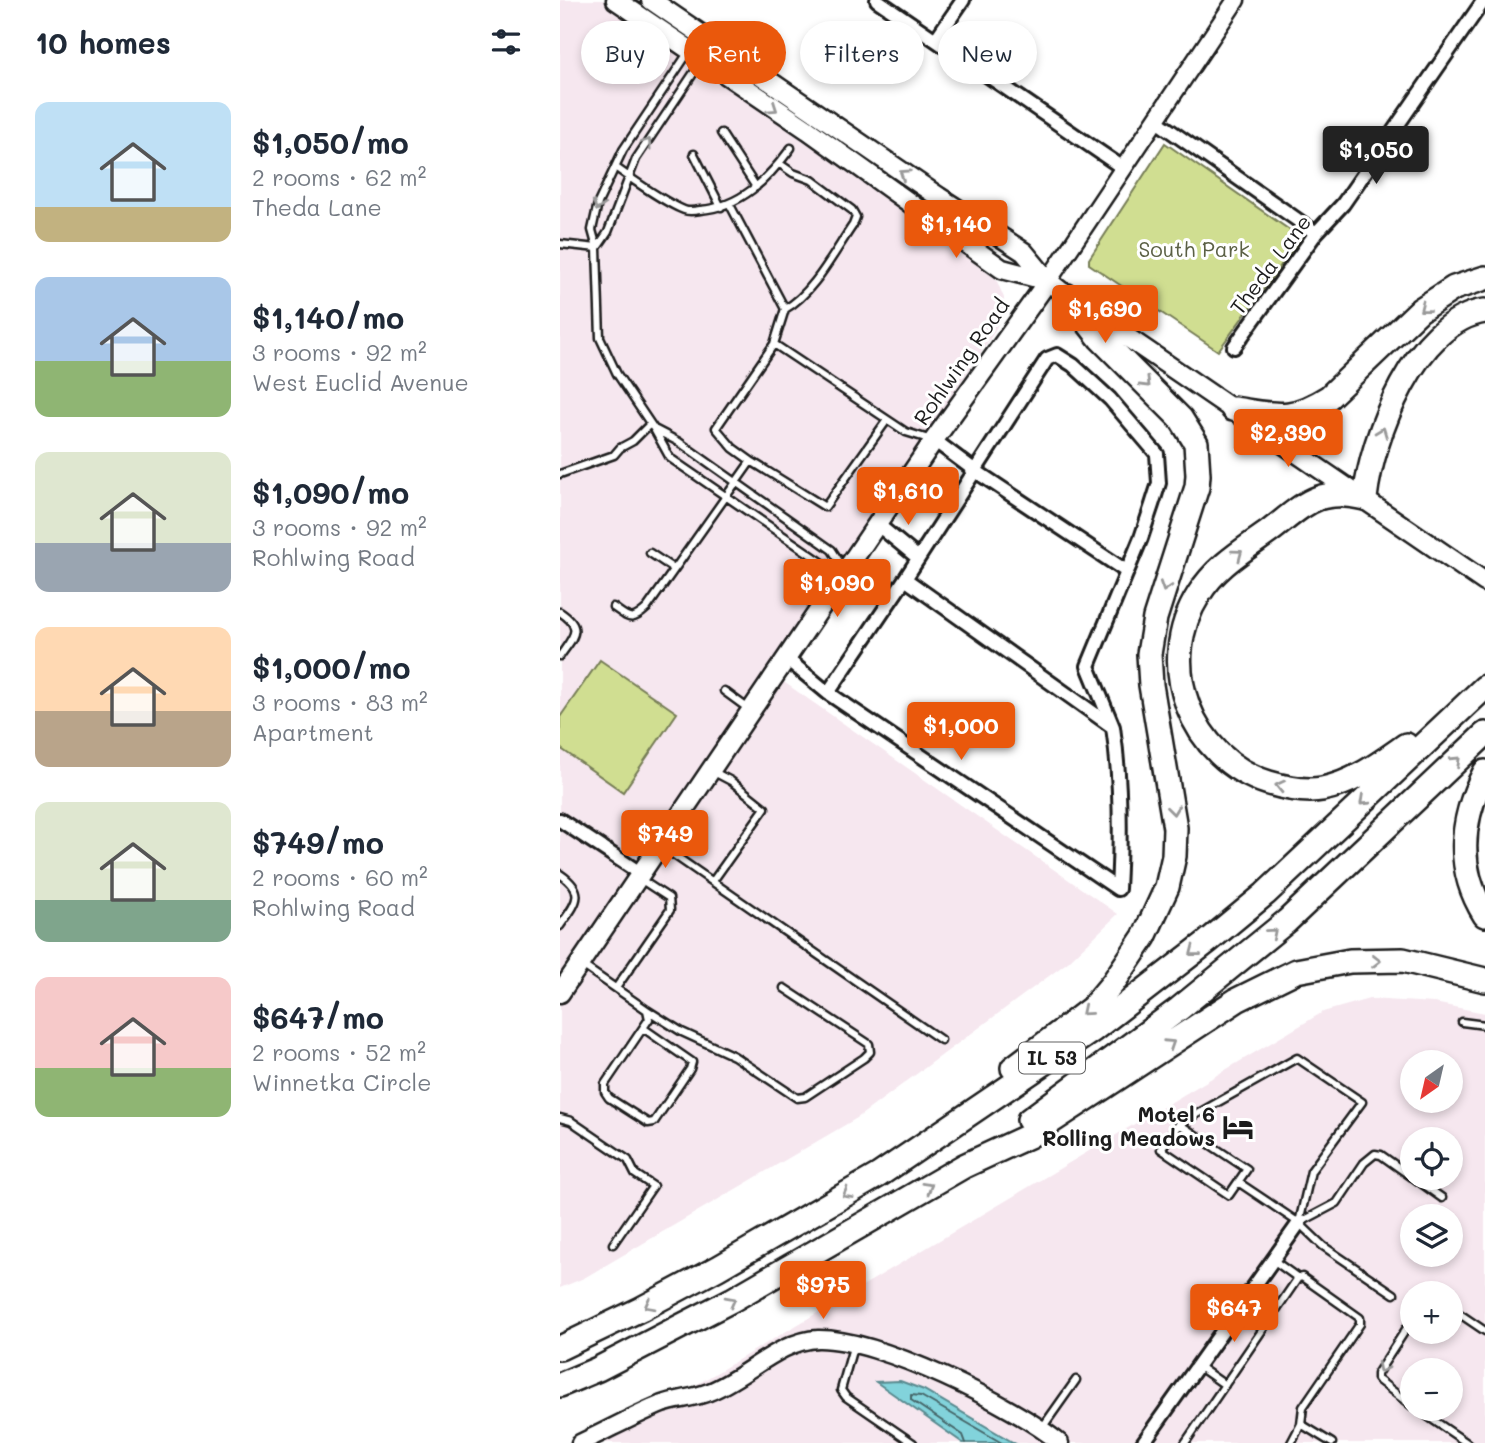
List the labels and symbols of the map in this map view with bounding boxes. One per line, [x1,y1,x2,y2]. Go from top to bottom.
one-way arrow [766,100,779,113]
pin: $1,050 [1319,127,1433,186]
one-way arrow [639,137,652,150]
one-way arrow [899,169,912,182]
one-way arrow [591,200,606,212]
pin: $1,140 [899,201,1013,260]
street label: Theda Lane [1223,209,1316,320]
park label: South Park [1138,235,1250,262]
pin: $1,690 [1048,286,1162,345]
street label: Rohlwing Road [907,293,1014,430]
one-way arrow [1419,299,1432,312]
one-way arrow [1137,375,1150,388]
pin: $2,390 [1231,410,1345,469]
one-way arrow [1373,427,1387,439]
pin: $1,610 [851,468,965,527]
one-way arrow [1230,550,1243,563]
pin: $1,090 [780,560,894,619]
one-way arrow [1159,580,1174,592]
pin: $1,000 [904,702,1018,762]
one-way arrow [1448,757,1461,770]
one-way arrow [1274,779,1286,794]
one-way arrow [1359,792,1372,805]
one-way arrow [1165,804,1180,816]
pin: $749 [624,810,706,870]
one-way arrow [1264,929,1277,941]
one-way arrow [1190,943,1202,956]
one-way arrow [1371,953,1382,968]
one-way arrow [1082,1003,1095,1015]
one-way arrow [1162,1040,1175,1053]
road number: IL 53 [1019,1042,1085,1074]
north arrow [1400,1050,1463,1113]
place label: Motel 6 Rolling Meadows [1042,1100,1215,1151]
hotel icon: Motel 6 Rolling Meadows [1221,1110,1255,1144]
one-way arrow [921,1182,933,1195]
one-way arrow [842,1186,854,1199]
pin: $975 [782,1262,864,1321]
pin: $647 [1193,1284,1275,1344]
one-way arrow [724,1296,736,1309]
one-way arrow [643,1297,656,1310]
one-way arrow [1377,1361,1390,1374]

